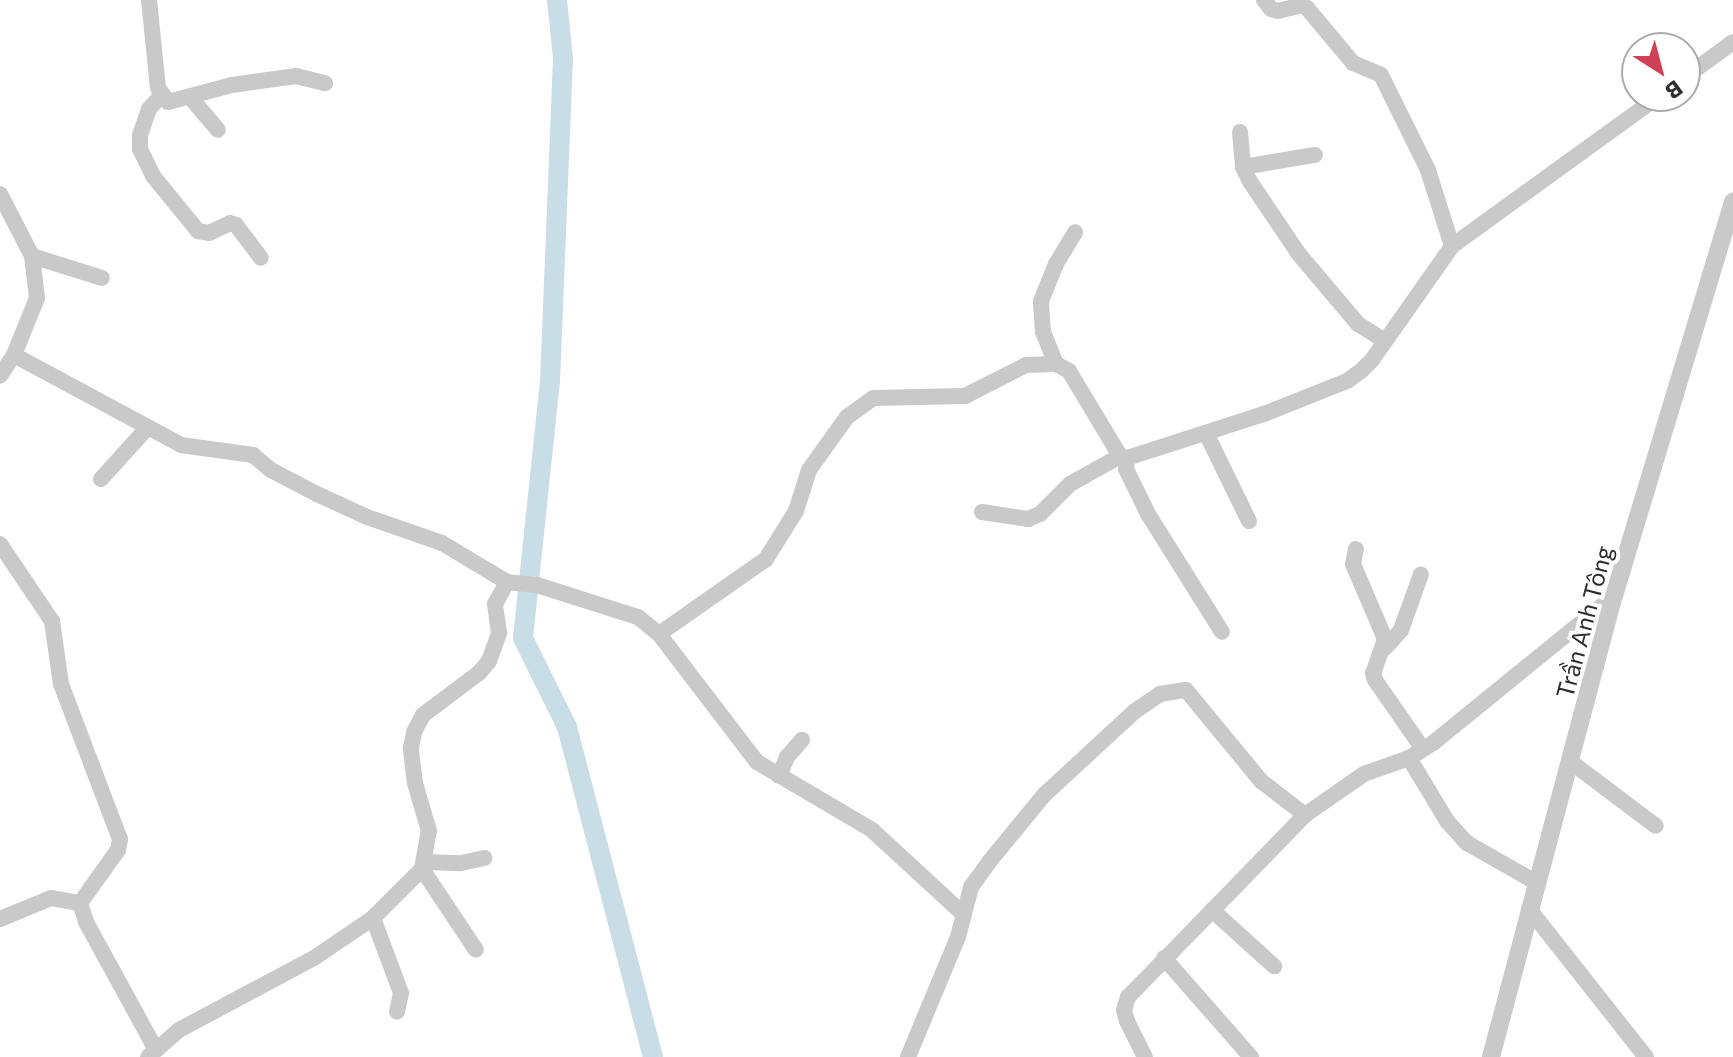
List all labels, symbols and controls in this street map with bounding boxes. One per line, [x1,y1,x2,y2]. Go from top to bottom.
north arrow [1621,32,1701,112]
text: B [1660,75,1688,105]
street label: Trần Anh Tông [1550,543,1618,701]

